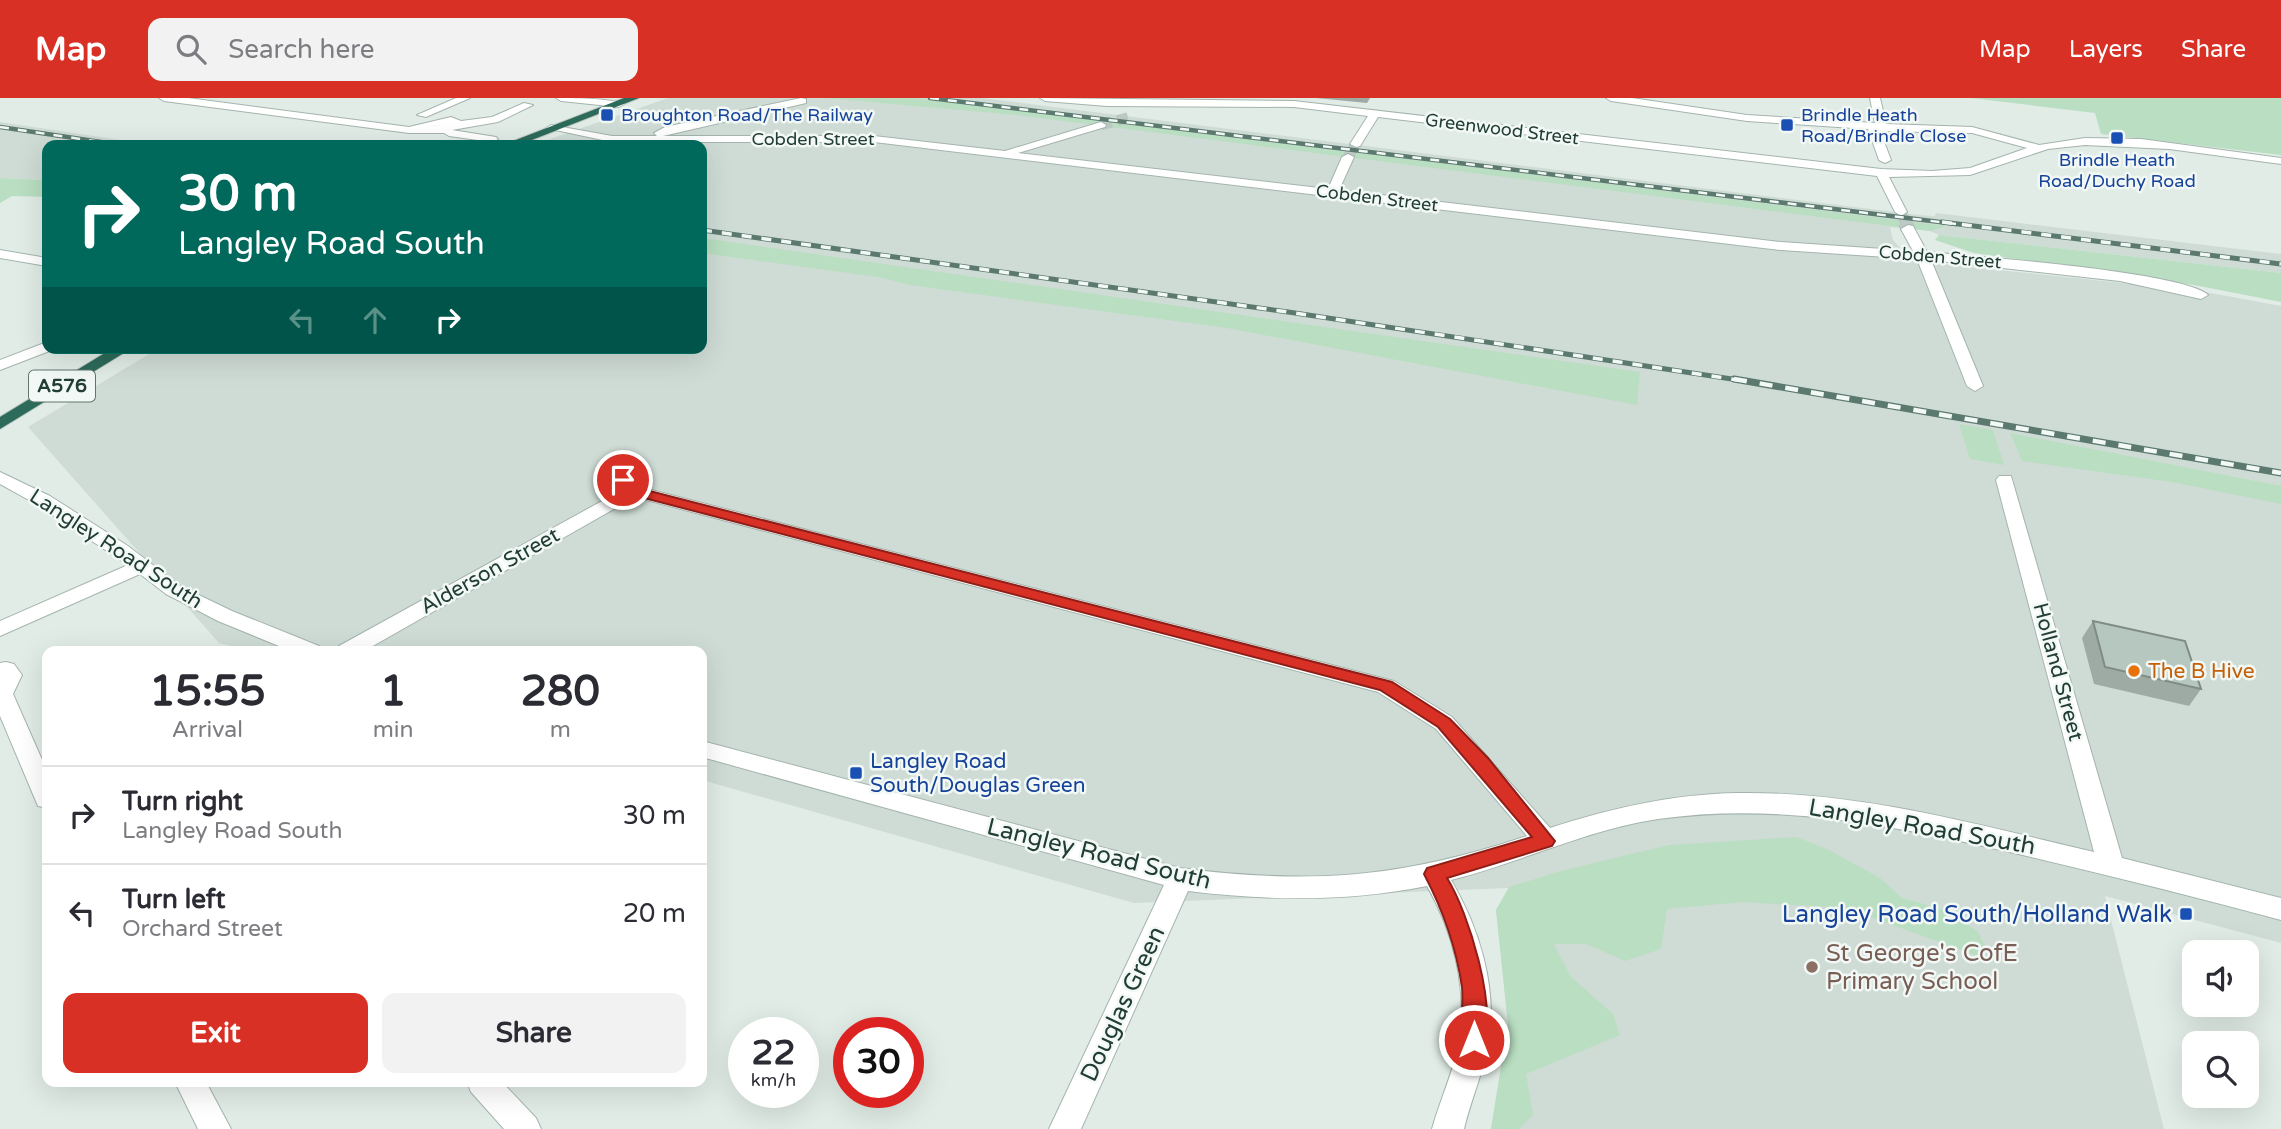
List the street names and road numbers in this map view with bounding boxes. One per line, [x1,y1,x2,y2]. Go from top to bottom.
street label: Greenwood Street [1424,109,1580,149]
street label: Cobden Street [751,128,875,150]
street label: Cobden Street [1315,180,1440,216]
street label: Cobden Street [1878,241,2002,273]
road number: A576 [29,370,95,402]
street label: Langley Road South [25,484,207,614]
street label: Alderson Street [416,522,564,620]
street label: Holland Street [2028,600,2088,744]
street label: Langley Road South [1806,793,2038,861]
street label: Langley Road South [984,812,1214,896]
street label: Douglas Green [1074,922,1172,1086]

